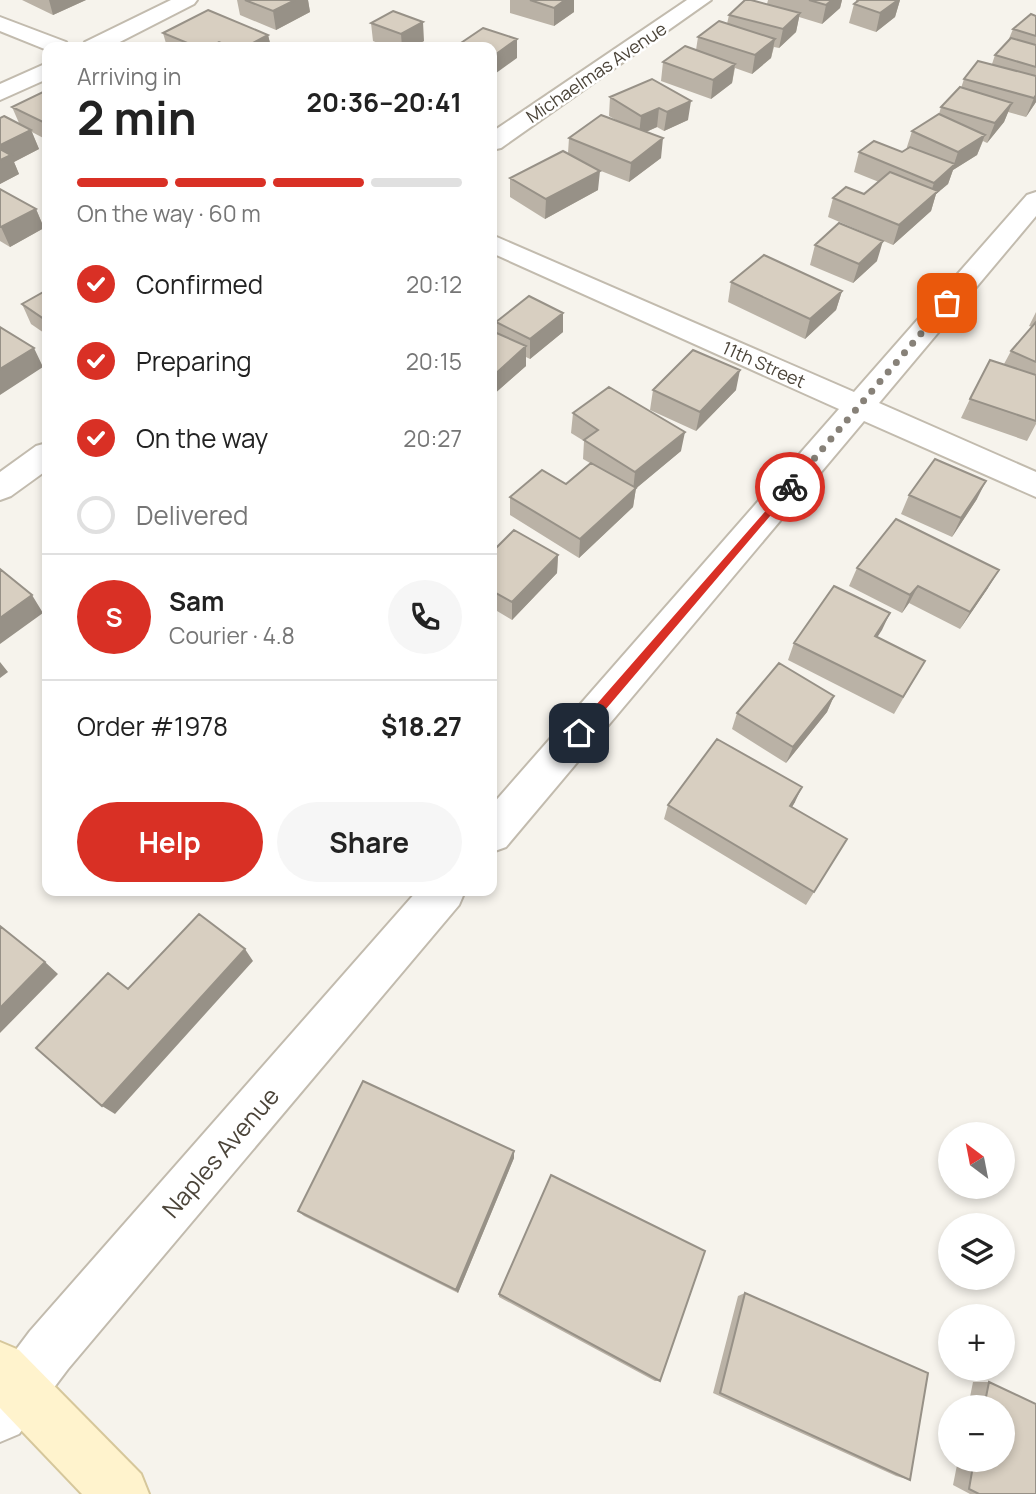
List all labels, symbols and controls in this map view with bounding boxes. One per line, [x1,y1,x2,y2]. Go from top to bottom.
street label: Michaelmas Avenue [521,16,671,128]
text: Arriving in [77,60,182,92]
text: 20:36–20:41 [306,84,462,120]
text: 2 min [77,86,197,149]
text: On the way · 60 m [77,197,261,229]
icon: check [77,265,115,303]
text: Confirmed [136,266,263,302]
text: 20:12 [406,268,462,300]
pin [917,273,977,333]
icon: bag [928,284,966,322]
street label: 11th Street [719,335,809,393]
icon: check [77,342,115,380]
text: Preparing [136,343,252,379]
text: 20:15 [406,345,462,377]
icon: check [77,419,115,457]
text: On the way [136,420,268,456]
text: 20:27 [403,422,462,454]
courier [755,452,825,522]
icon: bike [771,468,809,506]
text: Delivered [136,497,248,533]
button: phone [388,580,462,654]
text: Sam [169,583,224,619]
text: S [105,599,123,635]
text: Courier · 4.8 [169,619,295,651]
pin [549,703,609,763]
text: Order #1978 [77,708,228,744]
text: $18.27 [381,708,462,744]
icon: home [560,714,598,752]
button: Help [77,802,263,882]
button: Share [277,802,462,882]
street label: Naples Avenue [154,1080,286,1224]
north arrow [938,1122,1015,1199]
map controls [938,1122,1015,1472]
button: layers [938,1213,1015,1290]
button: + [938,1304,1015,1381]
button: − [938,1395,1015,1472]

